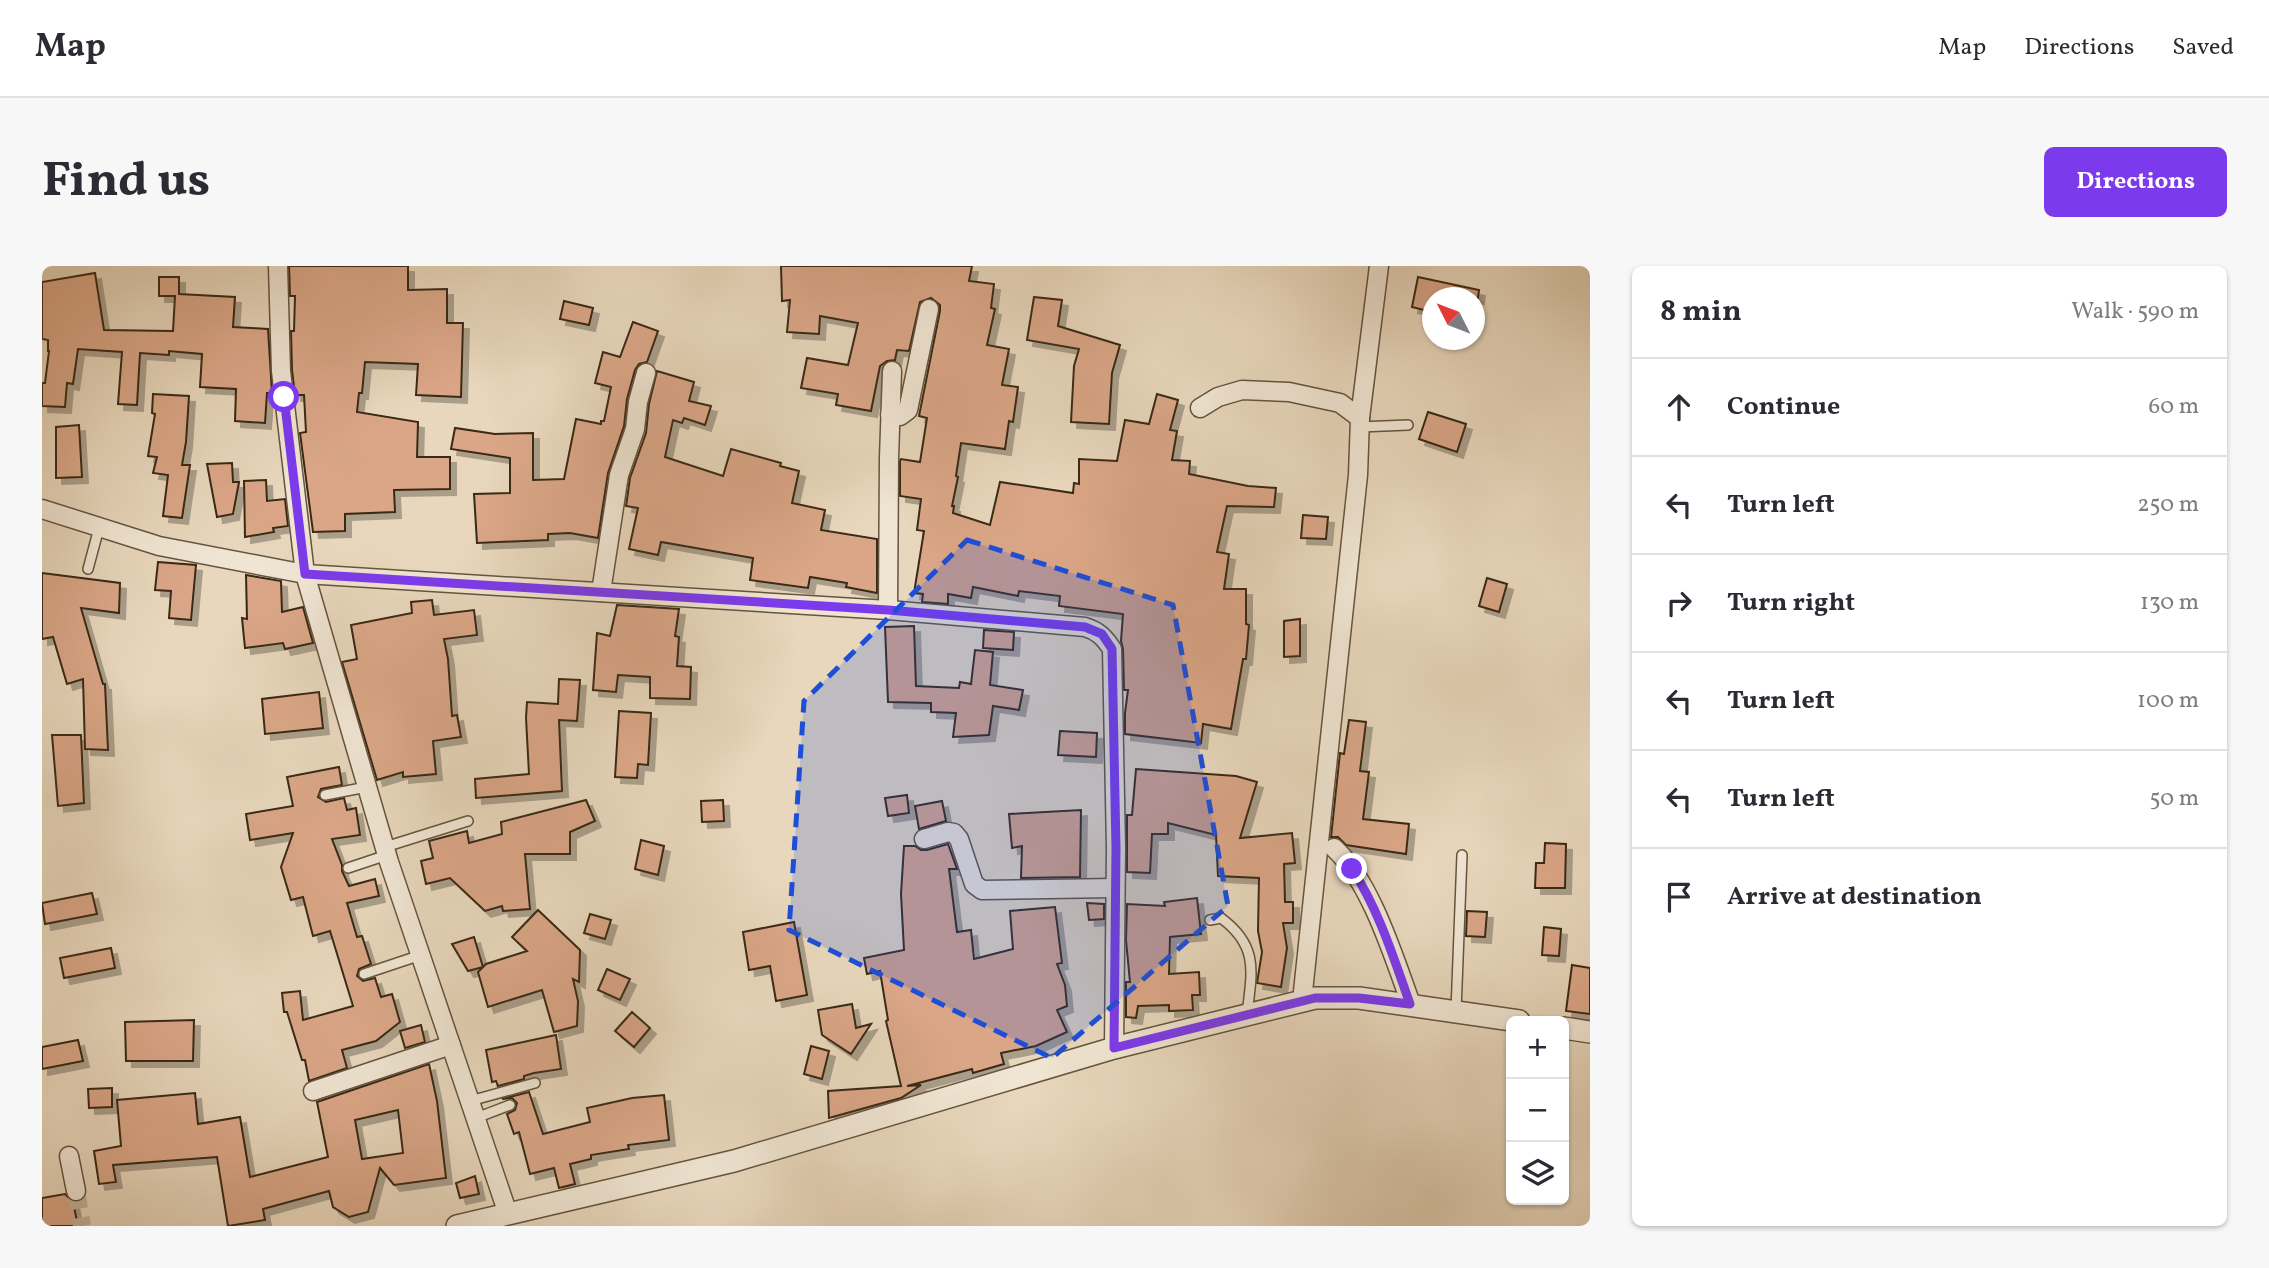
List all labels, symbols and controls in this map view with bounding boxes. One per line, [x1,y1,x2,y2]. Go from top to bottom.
text: Map [35,25,106,71]
text: Map [1938,31,1986,65]
text: Directions [2024,31,2134,65]
text: Saved [2172,31,2234,65]
button: Directions [2044,147,2227,217]
text: Find us [42,148,210,217]
north arrow [1422,287,1485,350]
text: 8 min [1660,291,1742,333]
text: Walk · 590 m [2071,296,2199,328]
route start [268,381,299,412]
icon: ahead [1660,388,1698,426]
text: Continue [1727,389,1840,425]
text: 60 m [2149,391,2199,423]
icon: left [1660,486,1698,524]
text: Turn left [1727,487,1835,523]
text: 250 m [2137,489,2199,521]
icon: right [1660,584,1698,622]
text: Turn right [1727,585,1855,621]
text: 130 m [2140,587,2199,619]
icon: left [1660,682,1698,720]
text: Turn left [1727,683,1835,719]
text: 100 m [2137,685,2199,717]
icon: left [1660,780,1698,818]
text: Turn left [1727,781,1835,817]
text: 50 m [2150,783,2199,815]
route end [1336,853,1367,884]
icon: arrive [1660,878,1698,916]
text: Arrive at destination [1727,879,1982,915]
map controls [1506,1016,1569,1205]
button: + [1506,1016,1569,1079]
button: − [1506,1079,1569,1142]
button: layers [1506,1142,1569,1205]

